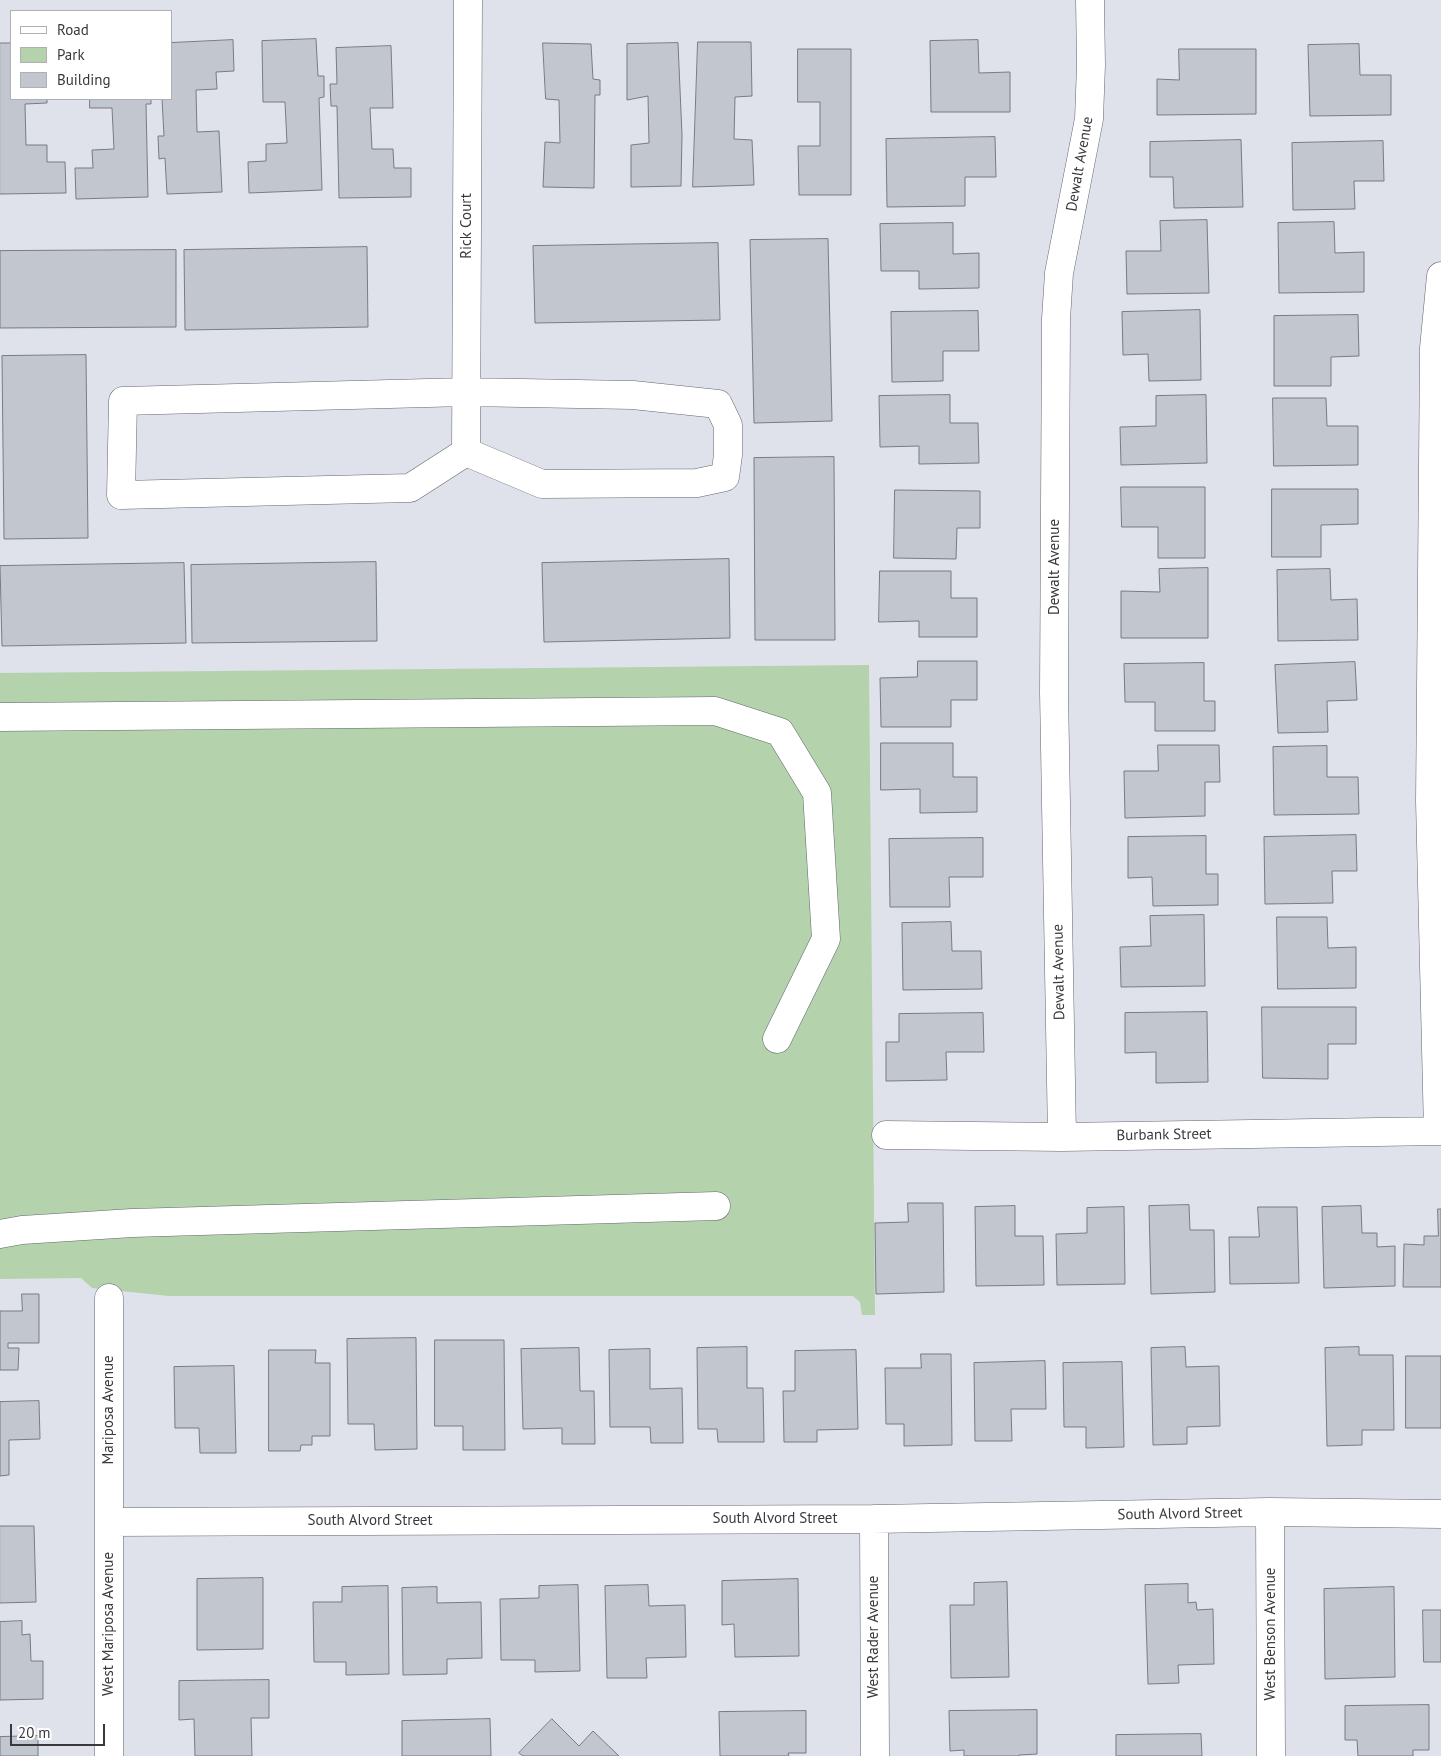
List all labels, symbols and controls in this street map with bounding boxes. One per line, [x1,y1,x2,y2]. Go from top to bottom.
legend [10,10,172,100]
text: Road [57,20,89,39]
text: Park [57,45,85,64]
text: Building [57,70,111,89]
street label: Dewalt Avenue [1063,115,1097,213]
street label: Rick Court [458,193,476,259]
street label: Dewalt Avenue [1046,519,1064,615]
street label: Dewalt Avenue [1049,924,1069,1020]
street label: Burbank Street [1116,1125,1212,1145]
street label: Mariposa Avenue [100,1355,118,1465]
street label: South Alvord Street [1117,1504,1243,1524]
street label: South Alvord Street [712,1510,838,1528]
street label: South Alvord Street [307,1512,433,1530]
street label: West Mariposa Avenue [100,1552,118,1696]
street label: West Benson Avenue [1262,1568,1280,1700]
street label: West Rader Avenue [865,1576,883,1698]
scale bar [12,1714,108,1746]
text: 20 m [18,1723,51,1742]

